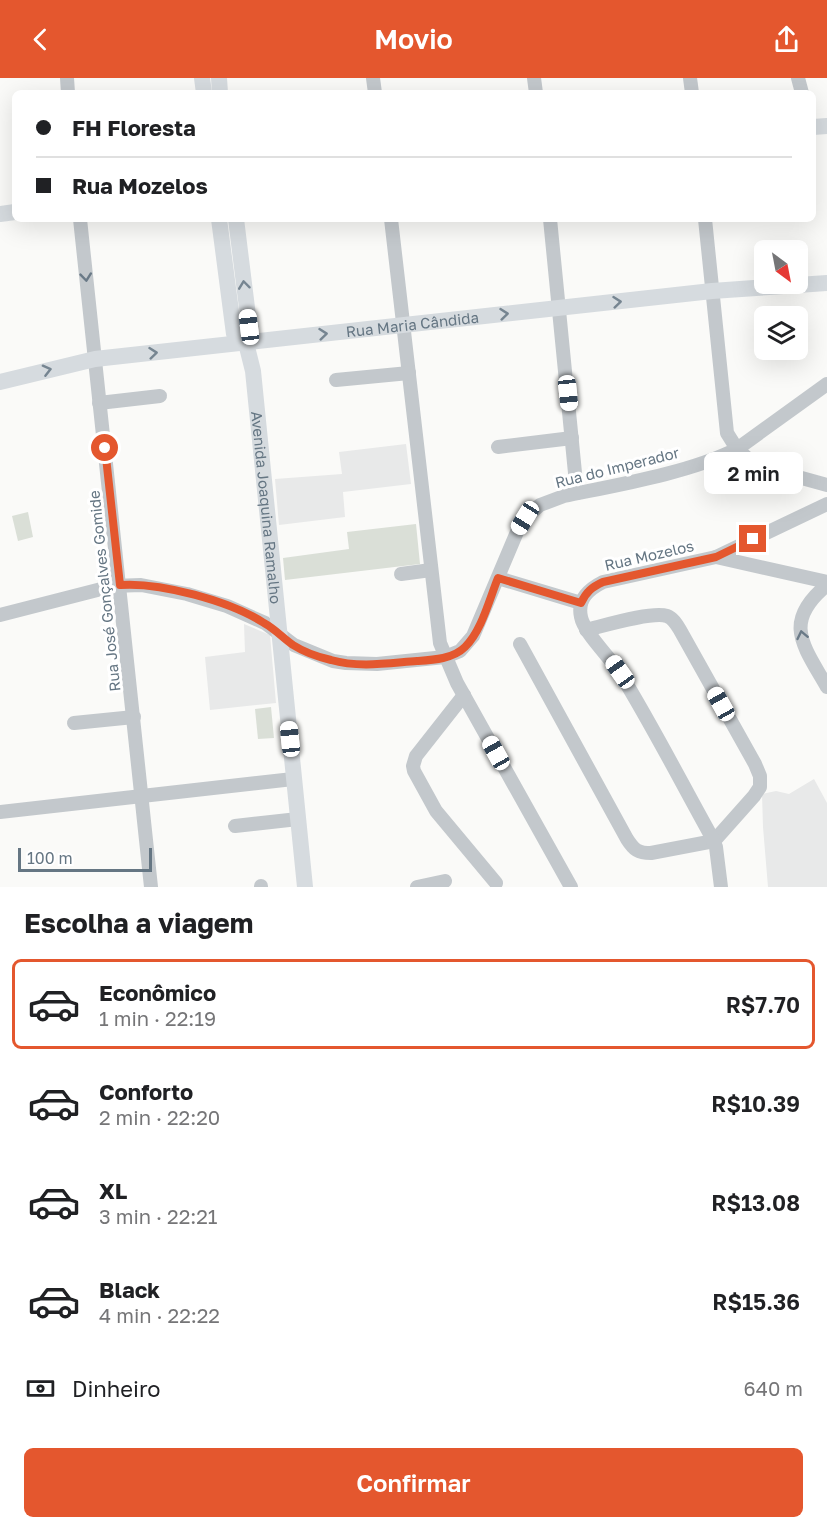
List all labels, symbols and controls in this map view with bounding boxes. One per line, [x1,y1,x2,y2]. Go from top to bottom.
icon: back [24,23,57,56]
text: Movio [374,23,453,55]
icon: share [770,23,803,56]
text: FH Floresta [72,114,196,141]
text: Rua Mozelos [72,172,208,199]
north arrow [754,240,808,294]
map controls [754,240,808,360]
one-way arrow [79,273,92,282]
one-way arrow [238,281,251,290]
one-way arrow [613,296,622,308]
button: layers [754,306,808,360]
car [238,308,260,346]
street label: Rua Maria Cândida [345,308,480,340]
one-way arrow [500,308,509,321]
one-way arrow [318,328,328,341]
one-way arrow [148,347,157,360]
one-way arrow [42,365,52,378]
car [557,374,579,412]
street label: Avenida Joaquina Ramalho [248,410,285,605]
route start [91,434,118,461]
street label: Rua do Imperador [553,443,681,491]
callout: 2 min [704,452,802,494]
text: 2 min [728,461,780,485]
street label: Rua José Gonçalves Gomide [84,489,124,692]
car [508,498,542,538]
route end [739,525,766,552]
street label: Rua Mozelos [603,536,695,574]
one-way arrow [796,630,809,640]
car [602,652,638,692]
car [704,684,738,724]
car [279,720,301,758]
car [479,733,513,773]
scale bar [18,845,152,872]
text: 100 m [27,848,73,868]
text: Escolha a viagem [24,907,253,939]
icon: car [27,977,81,1031]
text: Econômico [99,979,216,1006]
text: R$7.70 [726,991,800,1018]
text: 1 min · 22:19 [99,1006,216,1030]
icon: car [27,1076,81,1130]
text: Conforto [99,1078,193,1105]
text: R$10.39 [711,1090,800,1117]
text: 2 min · 22:20 [99,1105,220,1129]
icon: car [27,1175,81,1229]
text: XL [99,1177,127,1204]
text: R$13.08 [711,1189,800,1216]
text: 3 min · 22:21 [99,1204,218,1228]
icon: car [27,1274,81,1328]
text: Black [99,1276,160,1303]
text: R$15.36 [712,1288,800,1315]
text: 4 min · 22:22 [99,1303,220,1327]
icon: cash [24,1372,57,1405]
text: Dinheiro [72,1375,161,1402]
text: 640 m [744,1376,803,1400]
button: Confirmar [24,1448,803,1517]

